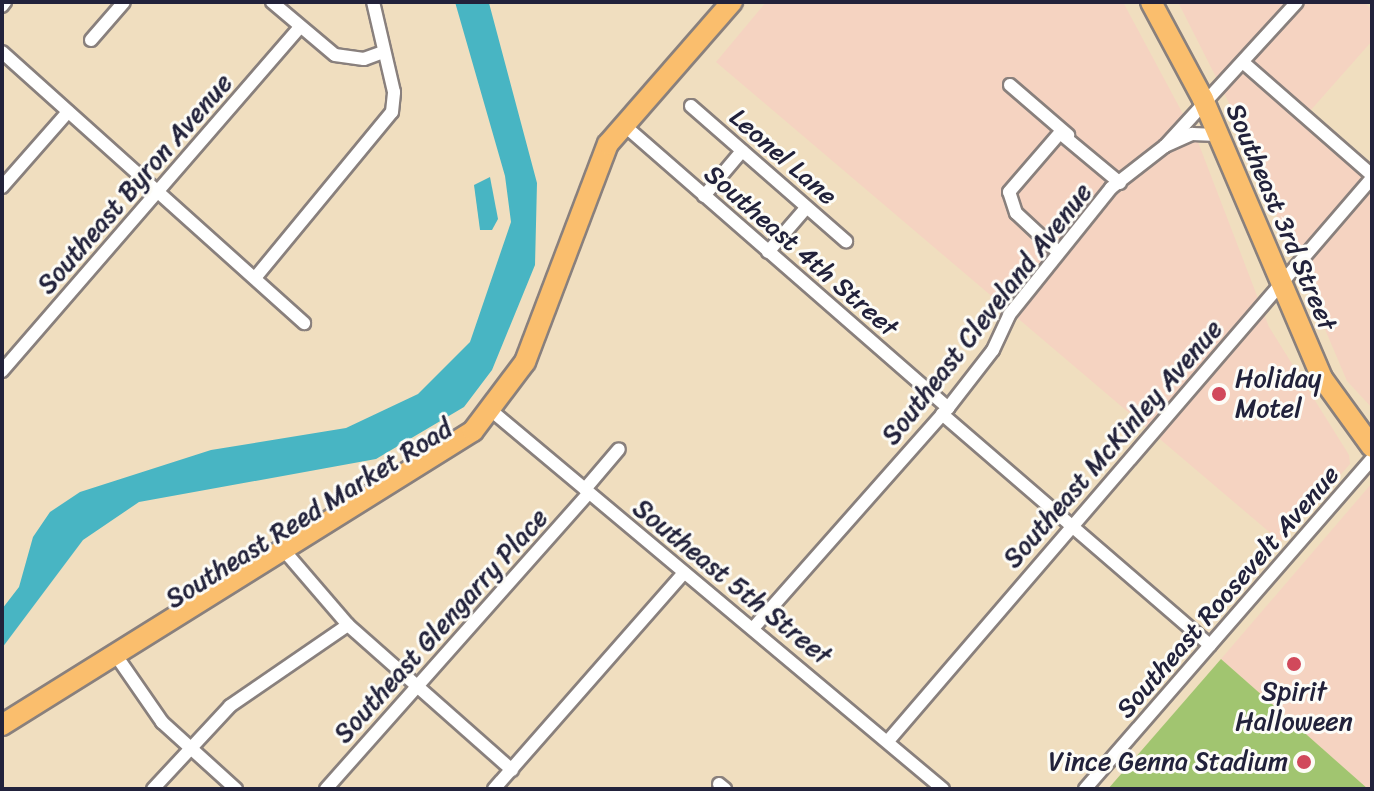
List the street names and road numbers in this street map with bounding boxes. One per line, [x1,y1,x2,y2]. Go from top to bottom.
street label: Southeast Byron Avenue [31,68,239,300]
street label: Southeast 3rd Street [1219,99,1343,335]
street label: Leonel Lane [723,102,843,212]
street label: Southeast 4th Street [698,158,904,344]
street label: Southeast Cleveland Avenue [875,177,1099,451]
street label: Southeast McKinley Avenue [997,314,1229,574]
street label: Southeast Reed Market Road [160,413,458,615]
street label: Southeast Roosevelt Avenue [1110,460,1346,724]
street label: Southeast 5th Street [627,492,837,672]
street label: Southeast Glengarry Place [328,503,554,749]

